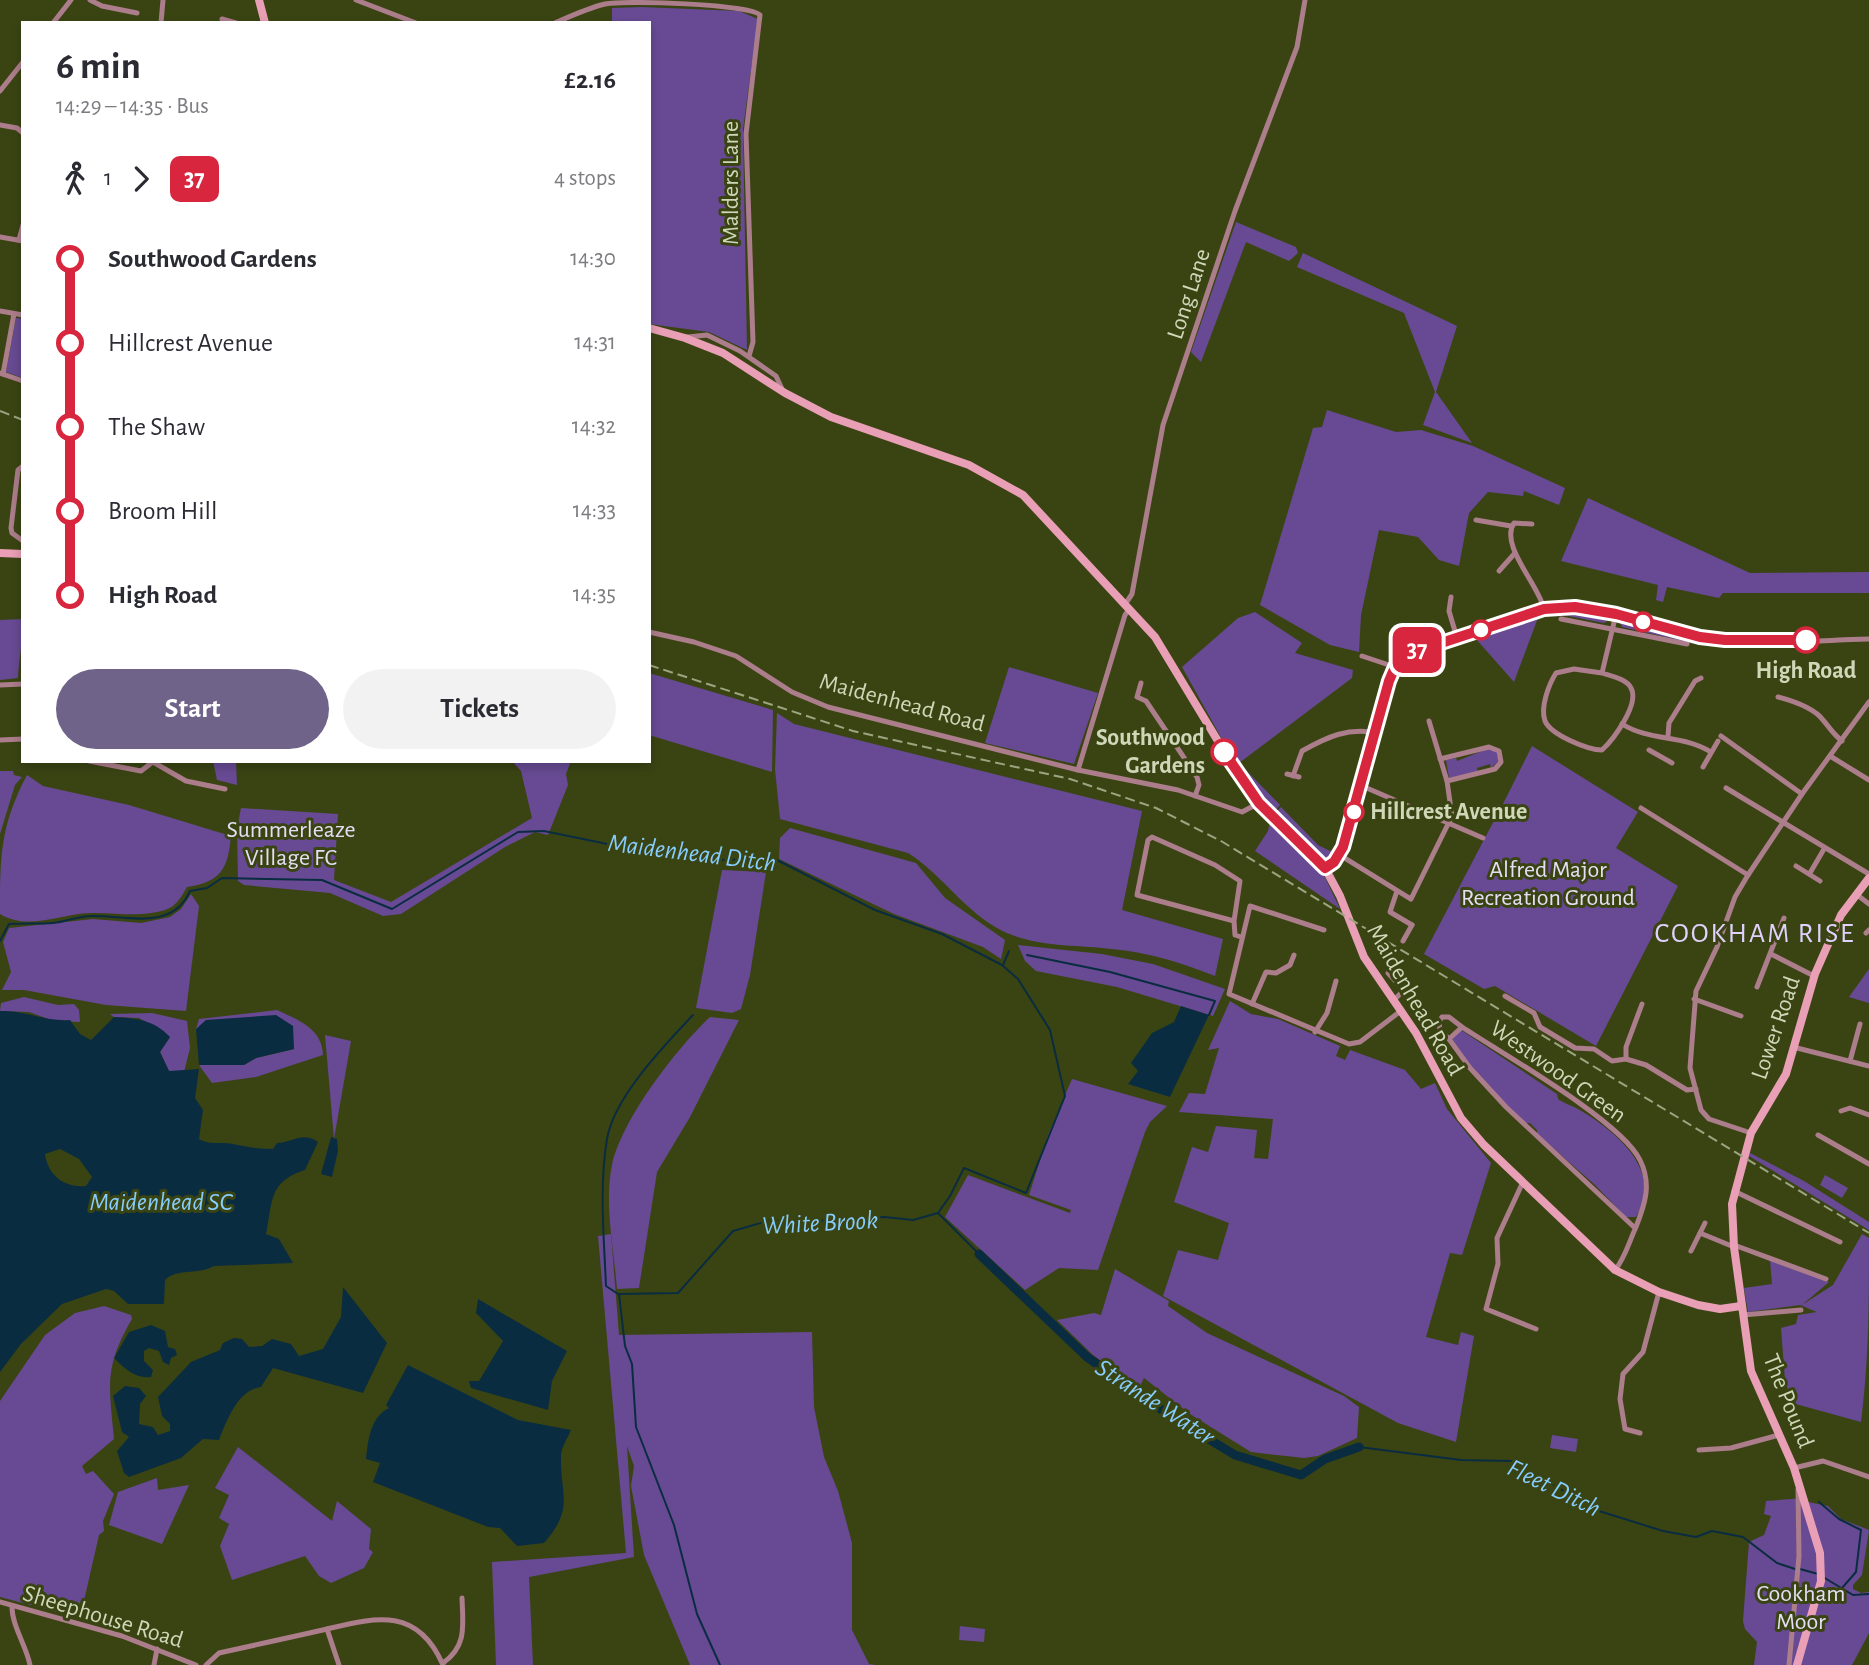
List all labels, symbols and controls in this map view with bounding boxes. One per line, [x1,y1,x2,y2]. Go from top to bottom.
text: 6 min [56,48,141,86]
text: £2.16 [564,67,616,93]
text: 14:29 – 14:35 · Bus [56,95,209,118]
street label: Malders Lane [719,121,743,245]
icon: walk [56,160,94,198]
icon: forward [122,160,160,198]
text: 1 [104,167,112,190]
text: 37 [184,167,205,191]
text: 4 stops [554,167,616,190]
text: Southwood Gardens [108,246,317,272]
street label: Long Lane [1163,246,1215,342]
text: 14:30 [570,247,616,270]
text: Hillcrest Avenue [108,330,273,356]
text: 14:31 [574,331,616,354]
text: The Shaw [108,414,205,440]
text: 14:32 [572,415,616,438]
text: Broom Hill [108,498,217,524]
text: 14:33 [573,499,616,522]
text: High Road [108,582,217,608]
text: 14:35 [573,583,616,606]
unlabelled marker [1633,612,1653,632]
unlabelled marker [1471,620,1491,640]
line badge: 37 [1386,627,1448,673]
marker: High Road [1793,627,1819,653]
text: 37 [1407,638,1427,662]
place label: High Road [1756,659,1857,683]
button: Start [56,669,329,749]
button: Tickets [343,669,616,749]
street label: Maidenhead Road [817,669,987,737]
place label: Southwood Gardens [1096,726,1205,778]
marker: Southwood Gardens [1211,739,1237,765]
place label: Hillcrest Avenue [1370,800,1527,824]
marker: Hillcrest Avenue [1344,802,1364,822]
park label: Summerleaze Village FC [226,818,356,870]
water label: Maidenhead Ditch [606,830,778,876]
park label: Alfred Major Recreation Ground [1461,858,1635,910]
street label: Maidenhead Road [1362,920,1468,1080]
district label: COOKHAM RISE [1654,920,1856,948]
street label: Lower Road [1747,973,1805,1083]
street label: Westwood Green [1486,1016,1630,1128]
water label: Maidenhead SC [89,1189,234,1215]
water label: White Brook [761,1207,879,1239]
street label: The Pound [1758,1351,1818,1451]
water label: Strande Water [1091,1354,1220,1451]
water label: Fleet Ditch [1503,1454,1605,1522]
street label: Sheephouse Road [20,1581,186,1653]
park label: Cookham Moor [1756,1582,1846,1634]

